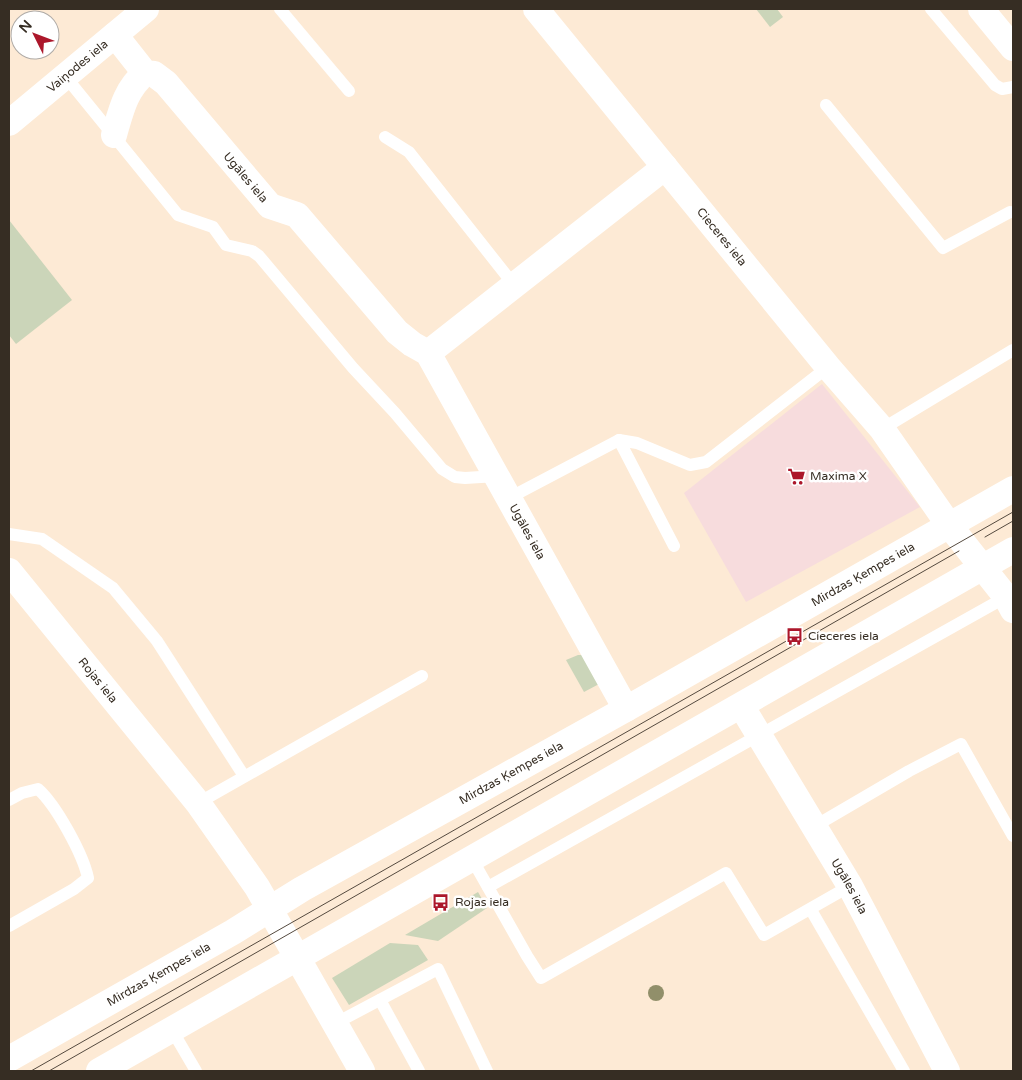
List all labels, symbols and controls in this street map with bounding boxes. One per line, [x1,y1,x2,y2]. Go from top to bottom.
north arrow [10,10,60,60]
text: N [16,17,36,37]
street label: Vaiņodes iela [44,37,111,95]
street label: Ugāles iela [221,149,271,205]
street label: Cieceres iela [694,205,750,269]
supermarket icon: Maxima X [786,466,806,486]
place label: Maxima X [810,469,867,483]
street label: Ugāles iela [506,501,548,562]
street label: Mirdzas Ķempes iela [809,539,917,609]
bus stop icon: Cieceres iela [784,626,804,646]
place label: Cieceres iela [808,629,879,643]
street label: Rojas iela [76,655,121,706]
street label: Mirdzas Ķempes iela [457,738,566,807]
street label: Ugāles iela [828,856,870,916]
bus stop icon: Rojas iela [431,892,451,912]
place label: Rojas iela [455,895,509,909]
street label: Mirdzas Ķempes iela [104,939,213,1009]

